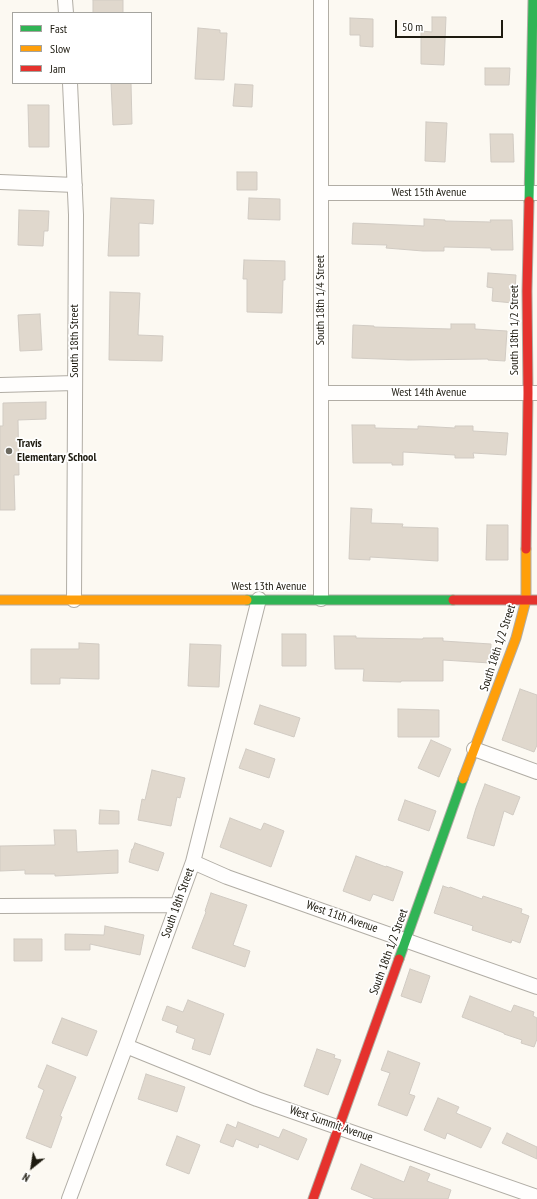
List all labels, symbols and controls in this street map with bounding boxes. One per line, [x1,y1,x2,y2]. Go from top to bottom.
legend [12,12,152,84]
scale bar [397,12,505,38]
text: 50 m [402,19,423,34]
text: Fast [50,21,67,36]
text: Slow [50,41,70,56]
text: Jam [50,61,66,76]
street label: West 15th Avenue [392,186,466,200]
street label: South 18th 1/4 Street [314,255,328,345]
street label: South 18th 1/2 Street [508,285,522,375]
street label: South 18th Street [68,304,82,378]
street label: West 14th Avenue [392,386,466,400]
place label: Travis Elementary School [17,437,96,465]
marker: Travis Elementary School [4,446,14,456]
street label: West 13th Avenue [232,580,306,594]
street label: South 18th 1/2 Street [477,603,519,693]
street label: South 18th Street [159,866,197,940]
street label: West 11th Avenue [304,898,380,936]
street label: South 18th 1/2 Street [367,907,411,997]
street label: West Summit Avenue [287,1103,375,1145]
north arrow [12,1147,52,1187]
text: N [20,1170,32,1185]

